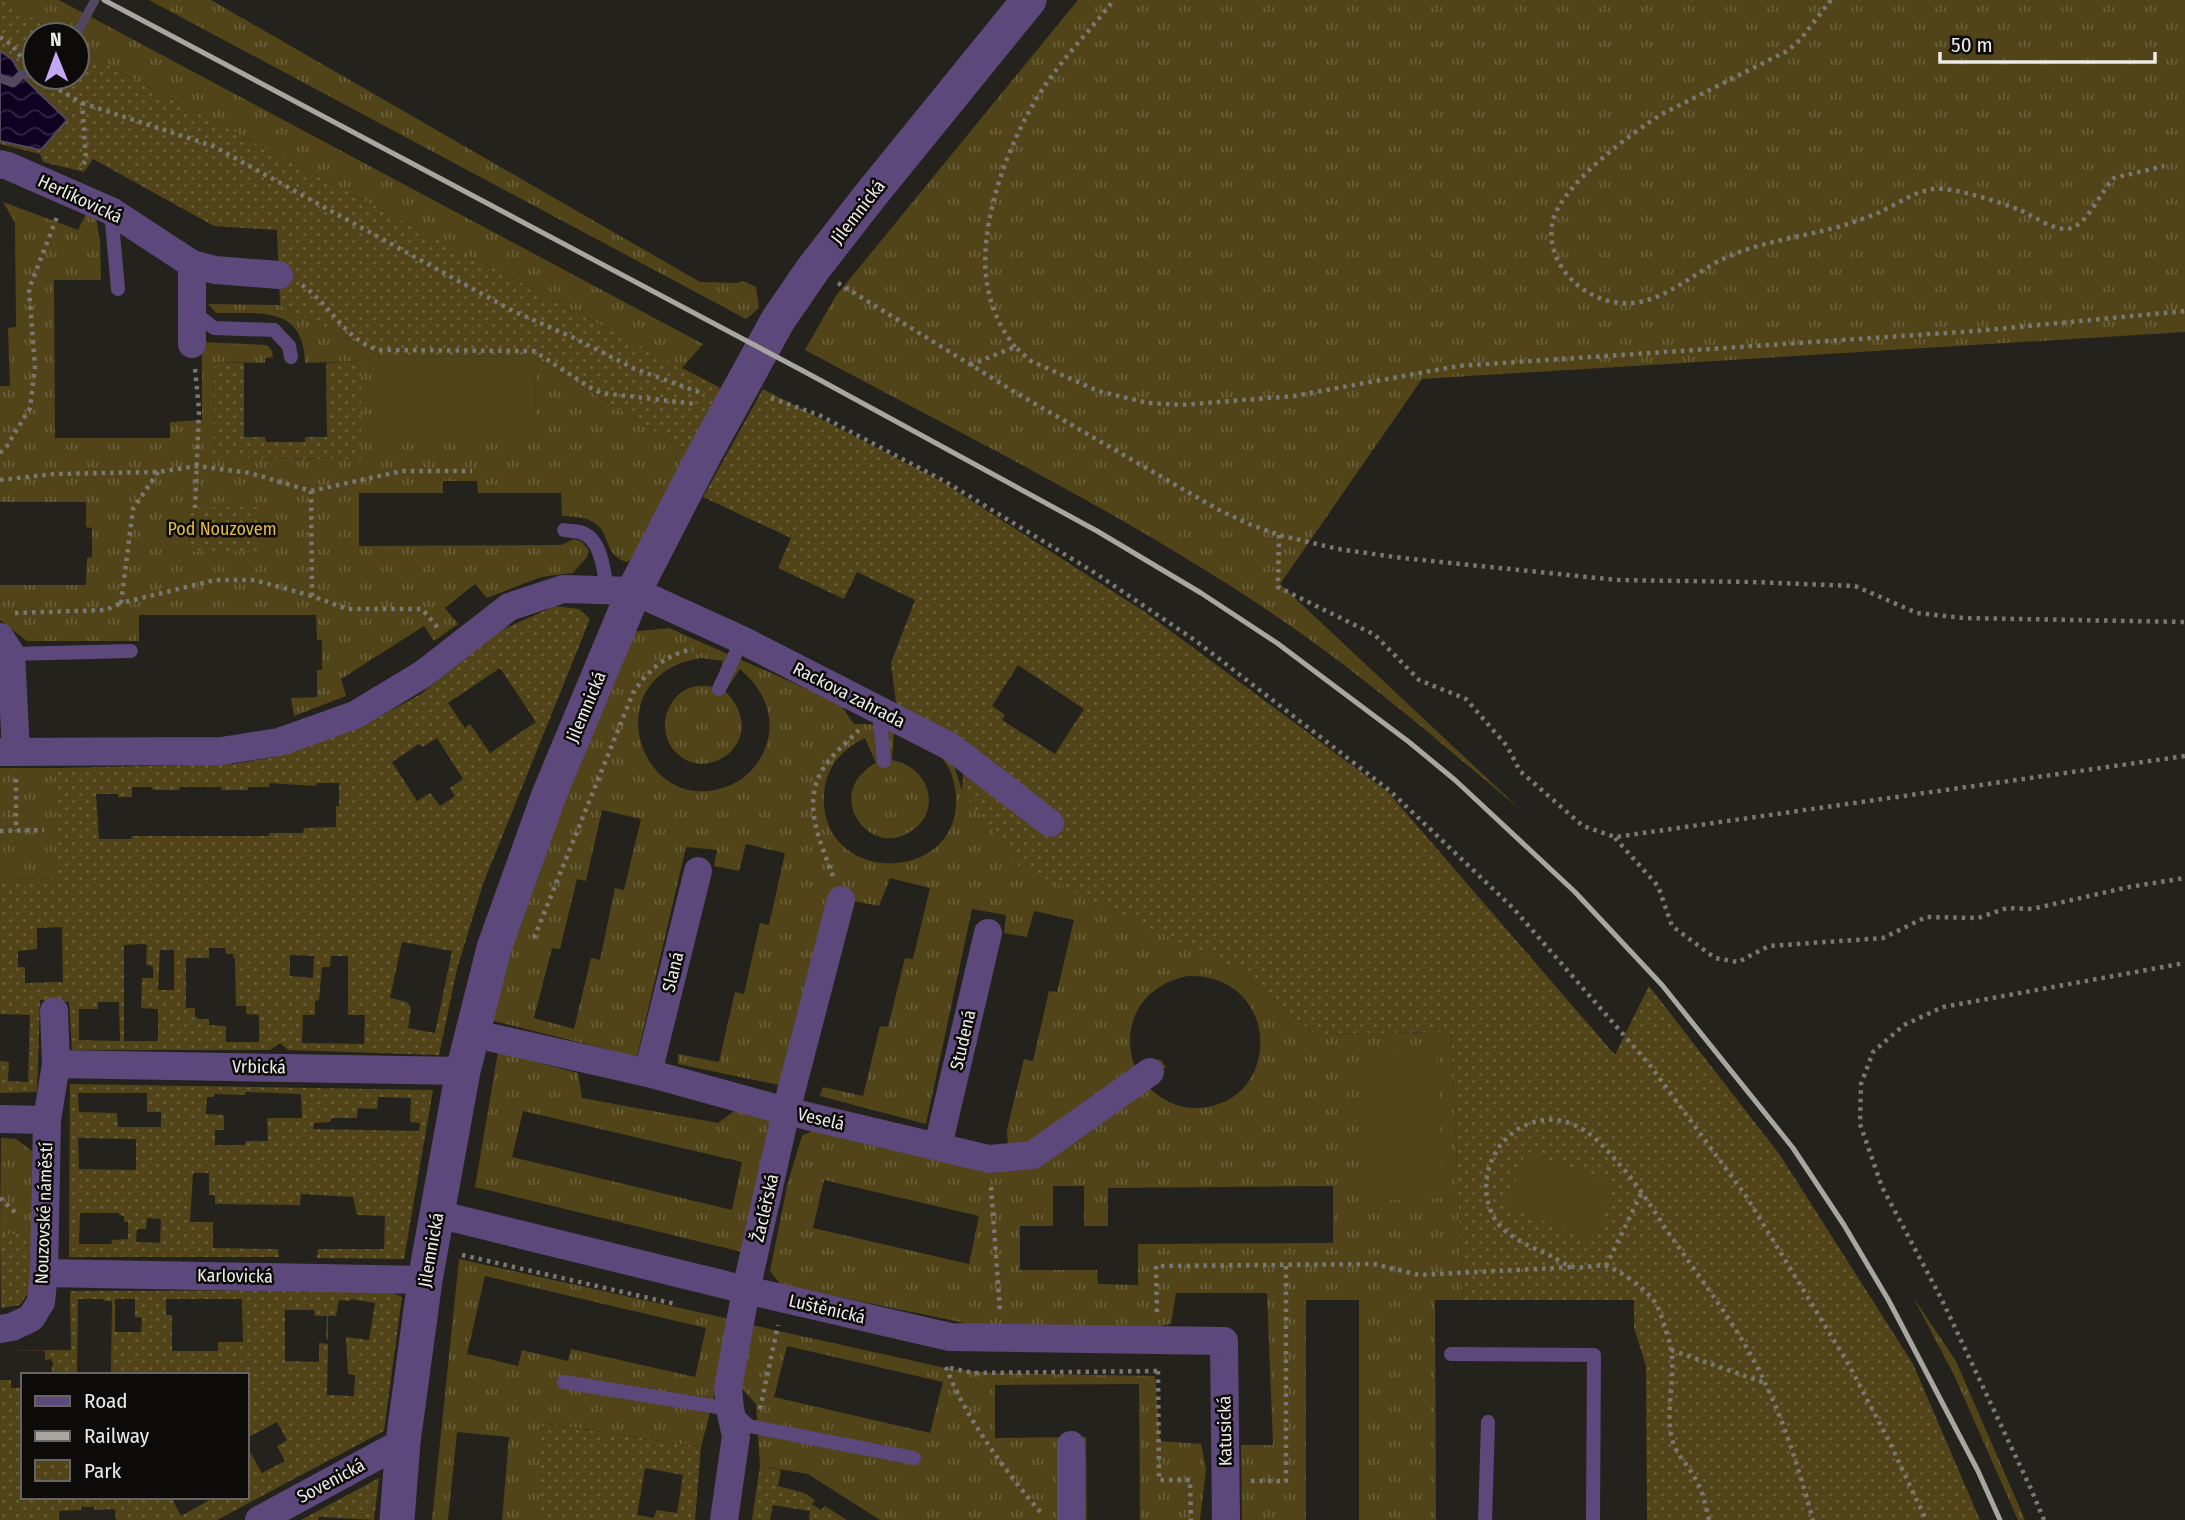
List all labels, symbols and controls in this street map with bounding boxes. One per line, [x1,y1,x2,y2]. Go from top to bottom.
north arrow [21,21,91,91]
scale bar [1940,21,2155,65]
text: N [50,28,62,51]
text: 50 m [1951,32,1993,58]
street label: Herlíkovická [34,170,126,228]
street label: Jilemnická [826,175,890,249]
park label: Pod Nouzovem [167,518,277,540]
street label: Rackova zahrada [789,657,909,733]
street label: Jilemnická [561,668,611,746]
street label: Slaná [657,949,689,994]
street label: Studená [945,1008,981,1072]
street label: Vrbická [232,1056,286,1078]
street label: Veselá [795,1103,847,1135]
street label: Nouzovské náměstí [31,1141,57,1284]
street label: Žacléřská [747,1172,784,1244]
street label: Jilemnická [414,1211,448,1289]
street label: Karlovická [197,1264,273,1288]
street label: Luštěnická [787,1290,868,1329]
legend [21,1373,248,1499]
text: Road [84,1388,128,1414]
street label: Katusická [1213,1395,1237,1466]
text: Railway [84,1423,150,1449]
street label: Sovenická [293,1454,369,1508]
text: Park [84,1458,122,1484]

